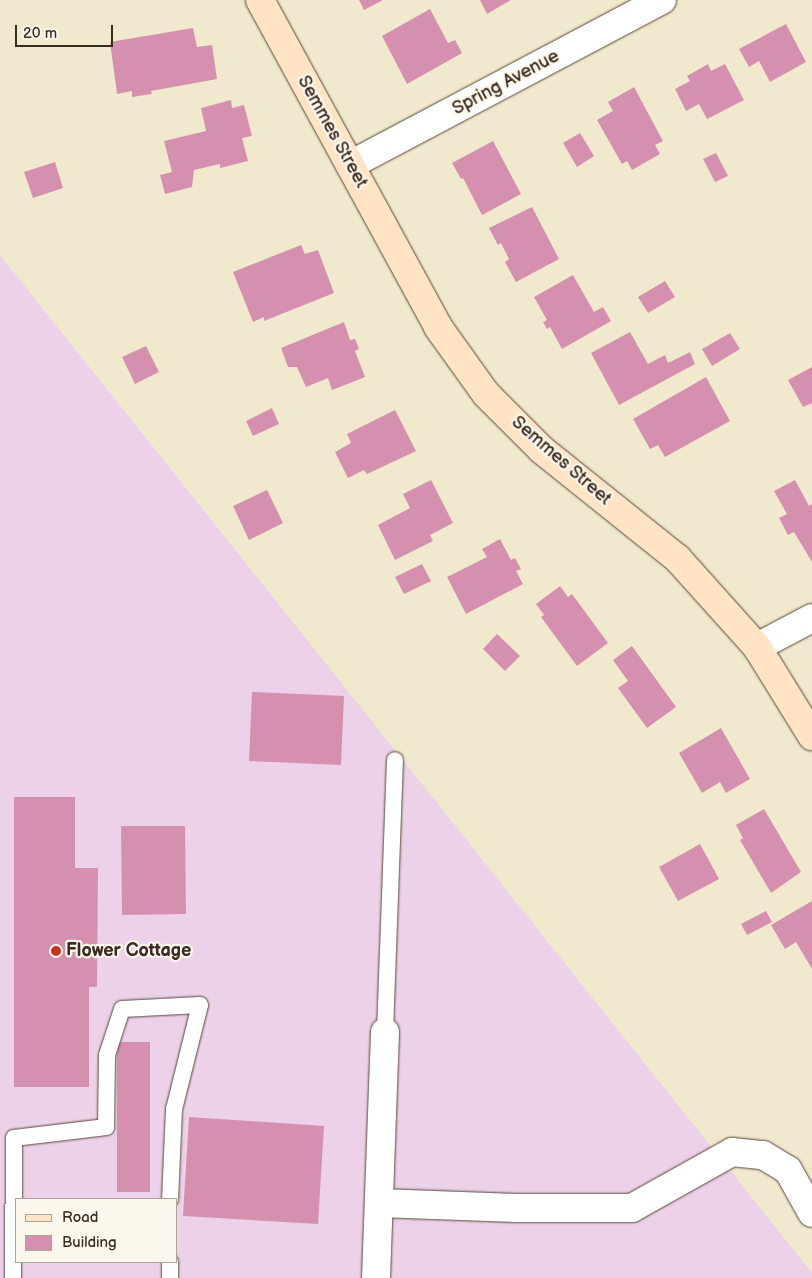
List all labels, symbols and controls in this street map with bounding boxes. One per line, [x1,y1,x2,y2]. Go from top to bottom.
scale bar [18,15,115,47]
text: 20 m [23,24,57,43]
street label: Spring Avenue [449,46,563,120]
street label: Semmes Street [292,72,372,192]
street label: Semmes Street [507,412,615,510]
place label: Flower Cottage [66,940,191,962]
marker: Flower Cottage [50,945,62,957]
legend [15,1198,178,1263]
text: Road [62,1208,98,1227]
text: Building [62,1233,117,1252]

